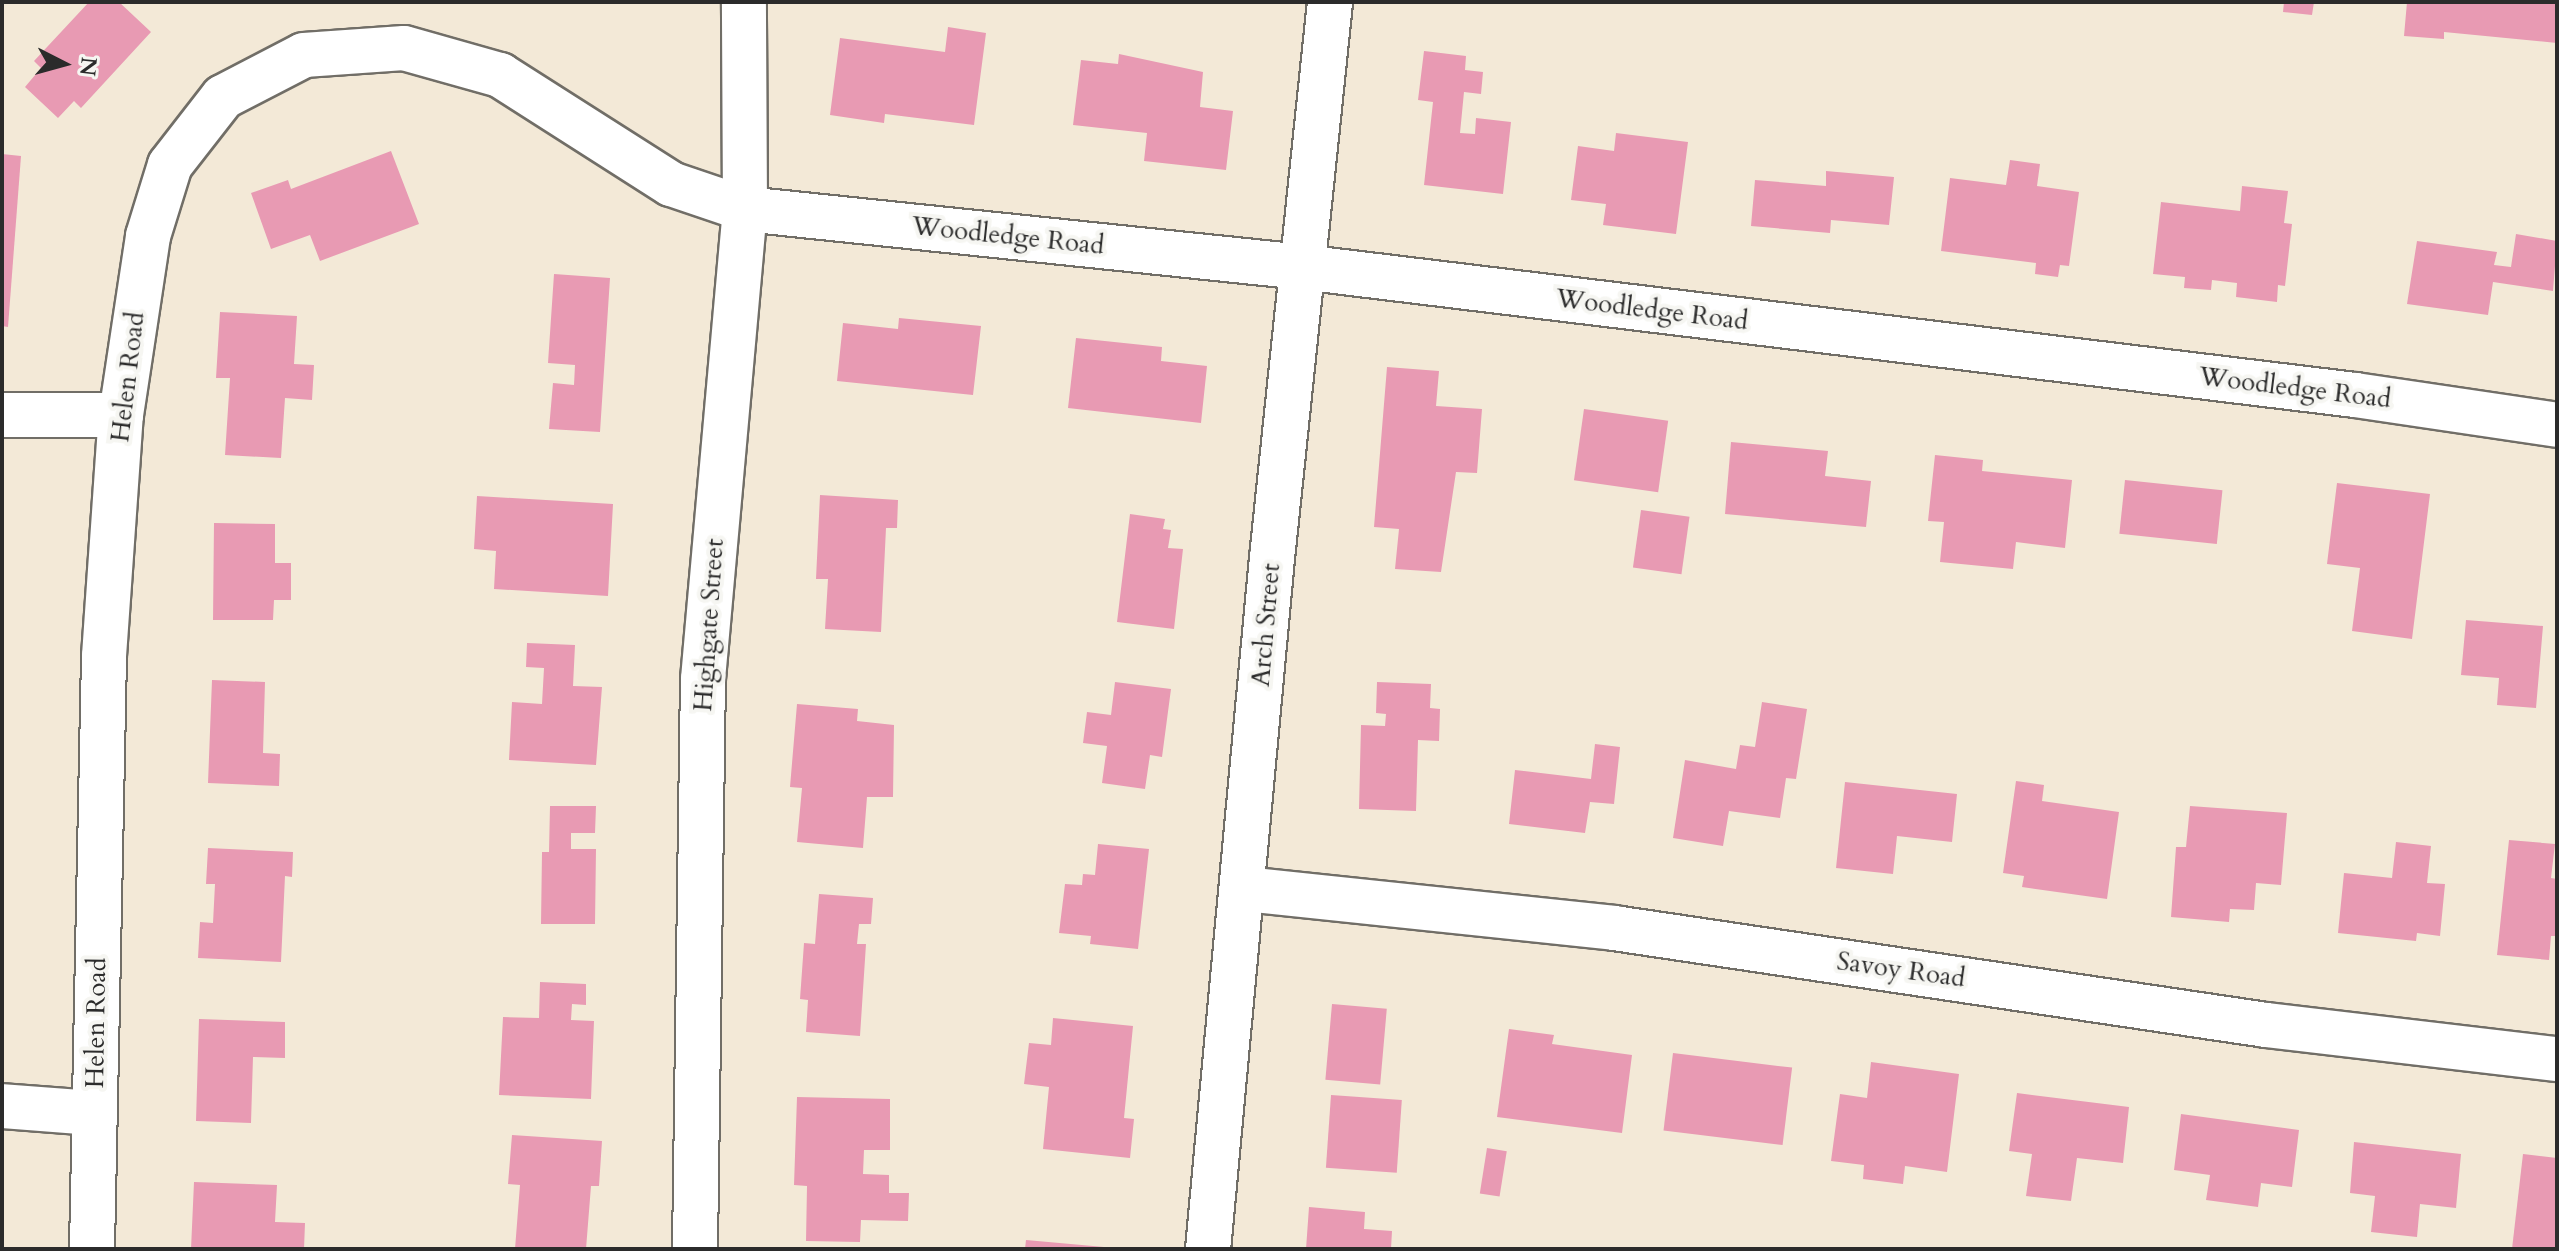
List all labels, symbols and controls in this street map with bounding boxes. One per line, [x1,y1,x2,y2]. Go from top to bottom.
north arrow [24,24,104,104]
text: N [72,55,104,78]
street label: Woodledge Road [910,210,1106,262]
street label: Woodledge Road [1554,283,1750,337]
street label: Helen Road [105,310,151,444]
street label: Woodledge Road [2197,361,2393,415]
street label: Highgate Street [687,537,731,713]
street label: Arch Street [1245,562,1287,688]
street label: Savoy Road [1835,946,1967,994]
street label: Helen Road [79,957,113,1089]

